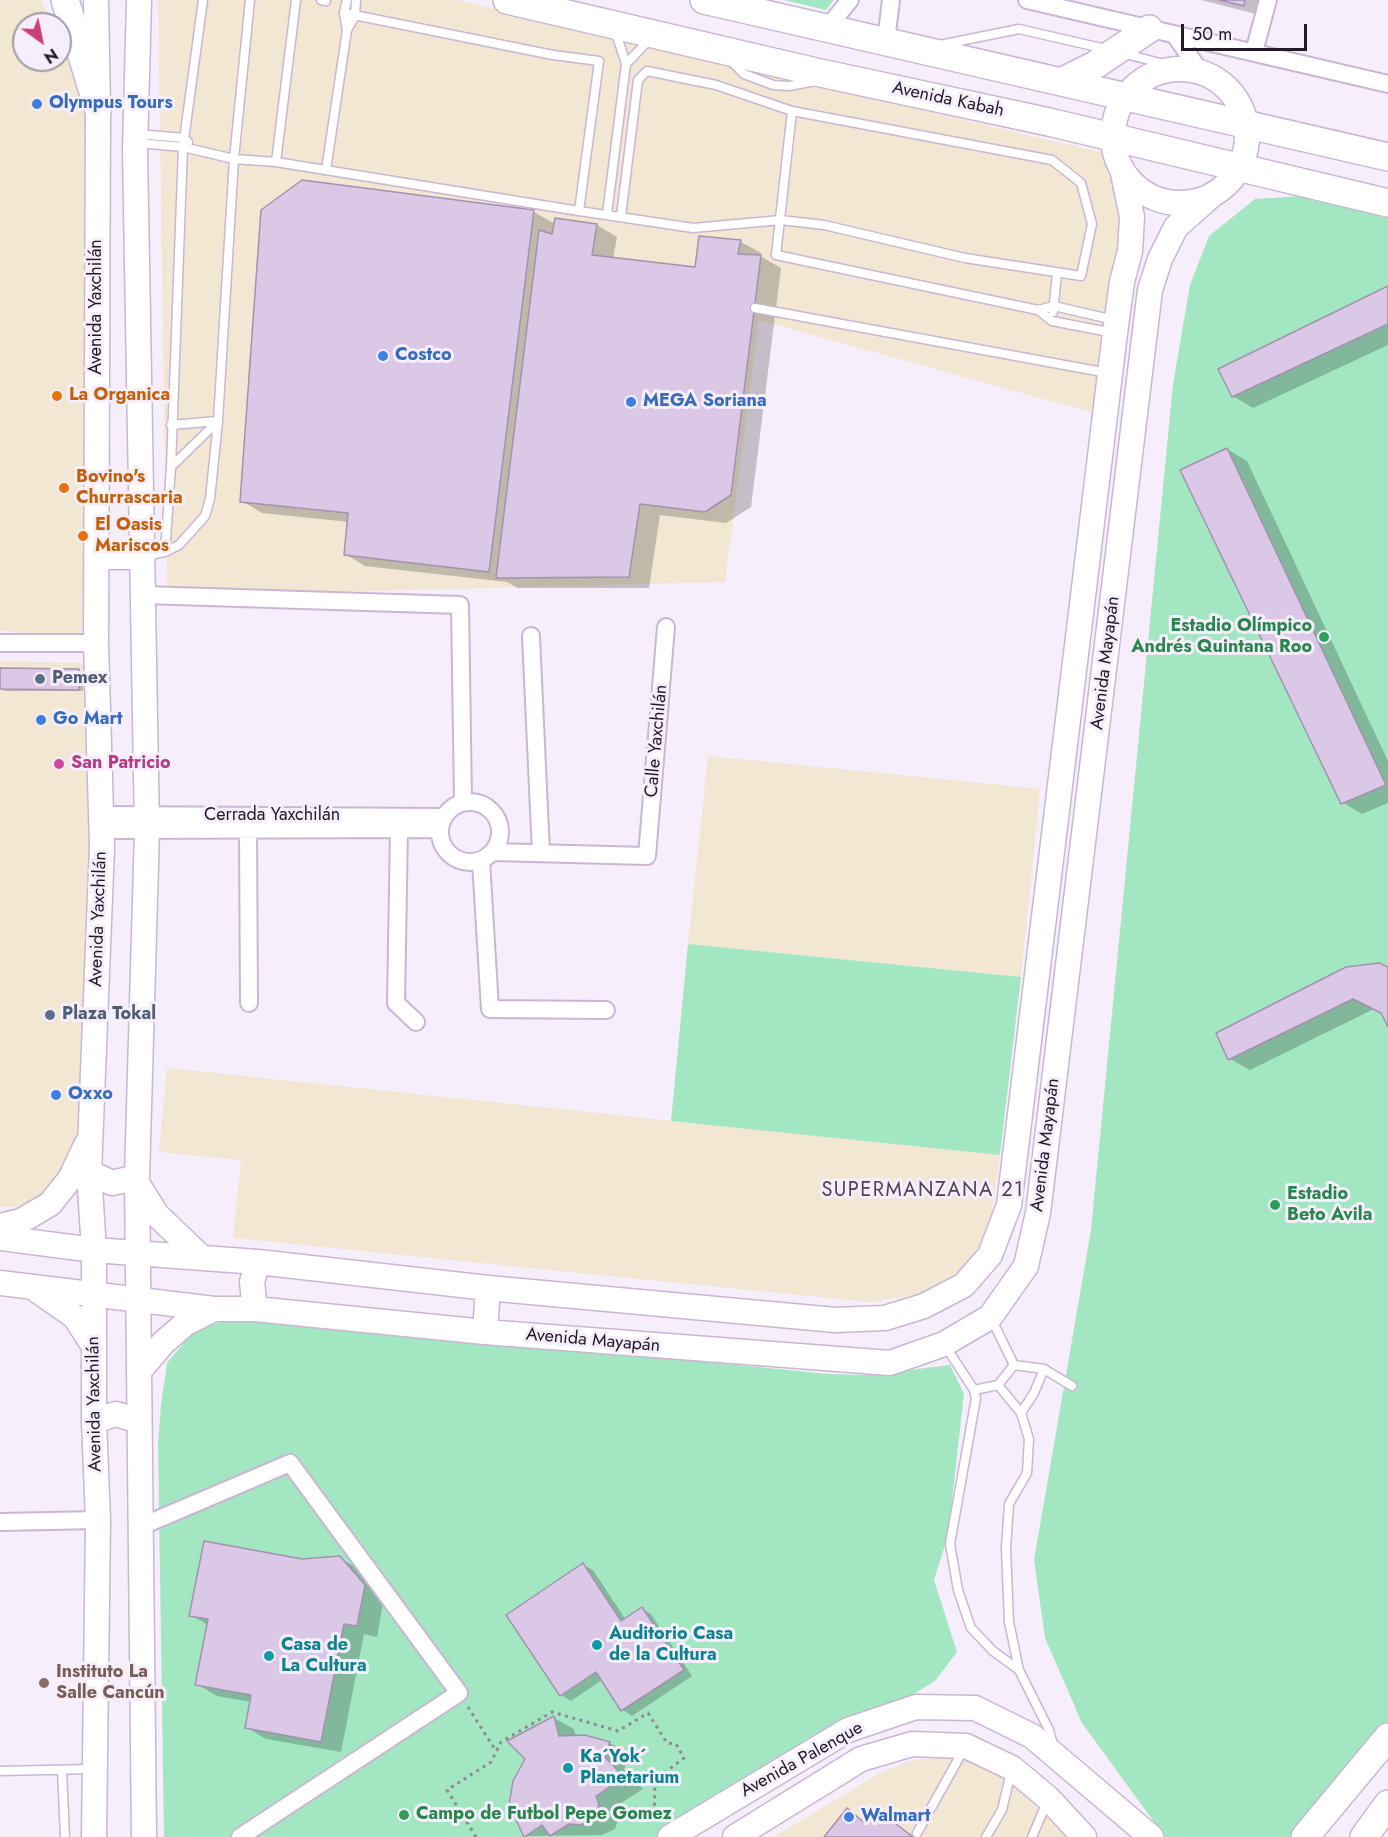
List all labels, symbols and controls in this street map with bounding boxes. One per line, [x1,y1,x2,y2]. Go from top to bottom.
north arrow [12,12,72,72]
scale bar [1184,12,1310,50]
text: 50 m [1192,21,1232,47]
text: N [39,43,63,69]
street label: Avenida Kabah [890,78,1006,122]
place label: Olympus Tours [49,93,173,115]
marker: Olympus Tours [30,97,44,111]
street label: Avenida Yaxchilán [86,239,108,375]
place label: Costco [395,345,452,367]
marker: Costco [376,349,390,363]
place label: La Organica [69,385,170,407]
marker: La Organica [50,389,64,403]
place label: MEGA Soriana [643,391,767,413]
marker: MEGA Soriana [624,395,638,409]
place label: Bovino's Churrascaria [76,467,183,510]
marker: Bovino's Churrascaria [57,481,71,495]
place label: El Oasis Mariscos [95,515,169,558]
marker: El Oasis Mariscos [76,529,90,543]
street label: Avenida Mayapán [1087,595,1125,731]
place label: Estadio Olímpico Andrés Quintana Roo [1131,616,1312,658]
marker: Estadio Olímpico Andrés Quintana Roo [1317,630,1331,644]
place label: Pemex [52,668,107,690]
marker: Pemex [33,672,47,686]
street label: Calle Yaxchilán [641,684,673,798]
place label: Go Mart [53,709,123,731]
marker: Go Mart [34,713,48,727]
place label: San Patricio [71,753,171,775]
marker: San Patricio [52,757,66,771]
street label: Cerrada Yaxchilán [204,805,340,827]
street label: Avenida Yaxchilán [86,851,112,987]
place label: Plaza Tokal [62,1004,156,1026]
marker: Plaza Tokal [43,1008,57,1022]
street label: Avenida Mayapán [1027,1077,1065,1213]
place label: Oxxo [68,1084,113,1106]
marker: Oxxo [49,1088,63,1102]
district label: SUPERMANZANA 21 [821,1179,1025,1203]
place label: Estadio Beto Avila [1287,1184,1372,1226]
marker: Estadio Beto Avila [1268,1198,1282,1212]
street label: Avenida Mayapán [525,1324,661,1358]
street label: Avenida Yaxchilán [83,1336,107,1472]
place label: Auditorio Casa de la Cultura [609,1624,733,1666]
place label: Casa de La Cultura [281,1635,367,1678]
marker: Auditorio Casa de la Cultura [590,1638,604,1652]
marker: Casa de La Cultura [262,1649,276,1663]
place label: Instituto La Salle Cancún [56,1662,165,1704]
marker: Instituto La Salle Cancún [37,1676,51,1690]
street label: Avenida Palenque [737,1718,867,1802]
place label: Ka´Yok´ Planetarium [580,1747,679,1790]
marker: Ka´Yok´ Planetarium [561,1761,575,1775]
place label: Campo de Futbol Pepe Gomez [416,1804,672,1826]
place label: Walmart [861,1806,931,1828]
marker: Campo de Futbol Pepe Gomez [397,1808,411,1822]
marker: Walmart [842,1810,856,1824]

